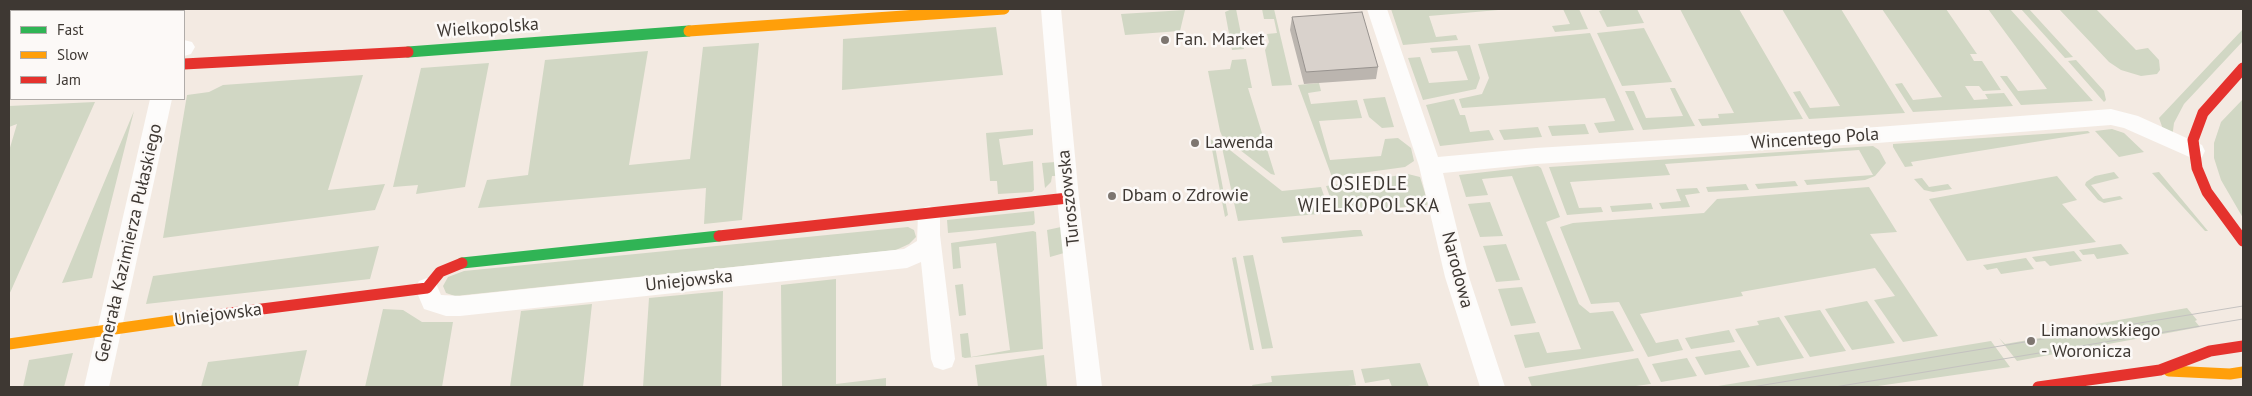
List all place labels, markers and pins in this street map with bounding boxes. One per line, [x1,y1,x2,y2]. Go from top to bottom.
place label: Fan. Market [1175,29,1265,51]
marker: Fan. Market [1159,34,1171,46]
place label: Lawenda [1205,132,1274,154]
marker: Lawenda [1189,137,1201,149]
place label: Dbam o Zdrowie [1122,185,1249,207]
marker: Dbam o Zdrowie [1106,190,1118,202]
place label: Limanowskiego - Woronicza [2041,320,2160,362]
marker: Limanowskiego - Woronicza [2025,335,2037,347]

